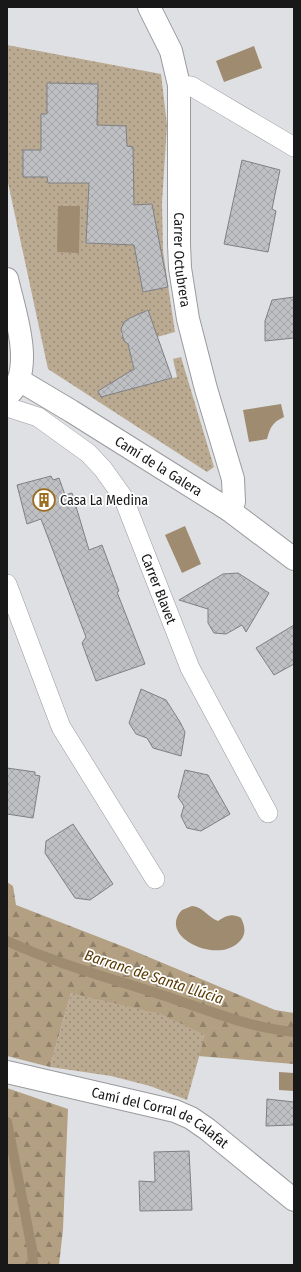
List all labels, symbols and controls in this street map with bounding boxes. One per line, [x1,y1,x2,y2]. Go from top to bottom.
street label: Carrer Octubrera [170,212,194,309]
street label: Camí de la Galera [112,433,205,500]
building icon: Casa La Medina [31,487,57,513]
place label: Casa La Medina [60,492,148,509]
street label: Carrer Blavet [137,551,180,627]
water label: Barranc de Santa Llúcia [82,946,226,1008]
street label: Camí del Corral de Calafat [90,1084,232,1152]

